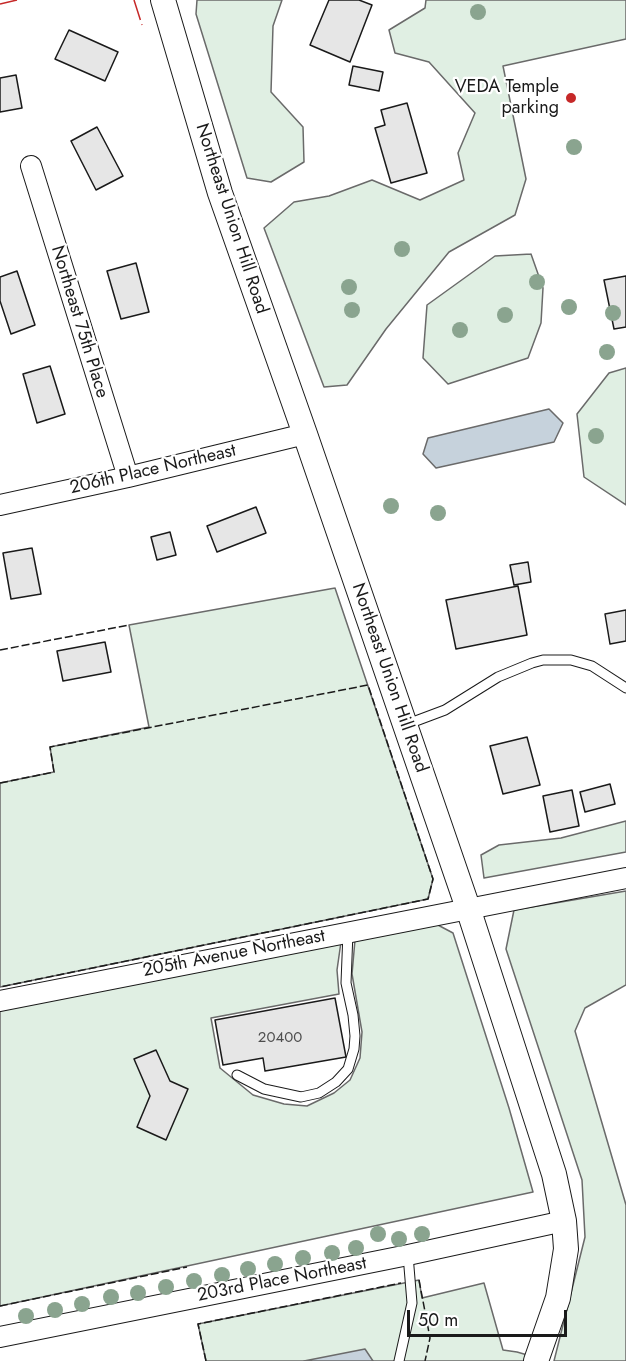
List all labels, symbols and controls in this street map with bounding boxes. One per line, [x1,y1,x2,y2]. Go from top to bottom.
place label: VEDA Temple parking [455,77,559,119]
marker: VEDA Temple parking [564,91,578,105]
street label: Northeast Union Hill Road [190,121,272,317]
street label: Northeast 75th Place [46,243,112,401]
street label: 206th Place Northeast [68,440,238,500]
street label: Northeast Union Hill Road [346,581,432,775]
street label: 205th Avenue Northeast [141,926,327,982]
house number: 20400 [258,1029,302,1047]
street label: 203rd Place Northeast [196,1253,368,1307]
scale bar [410,1298,570,1336]
text: 50 m [418,1307,458,1333]

